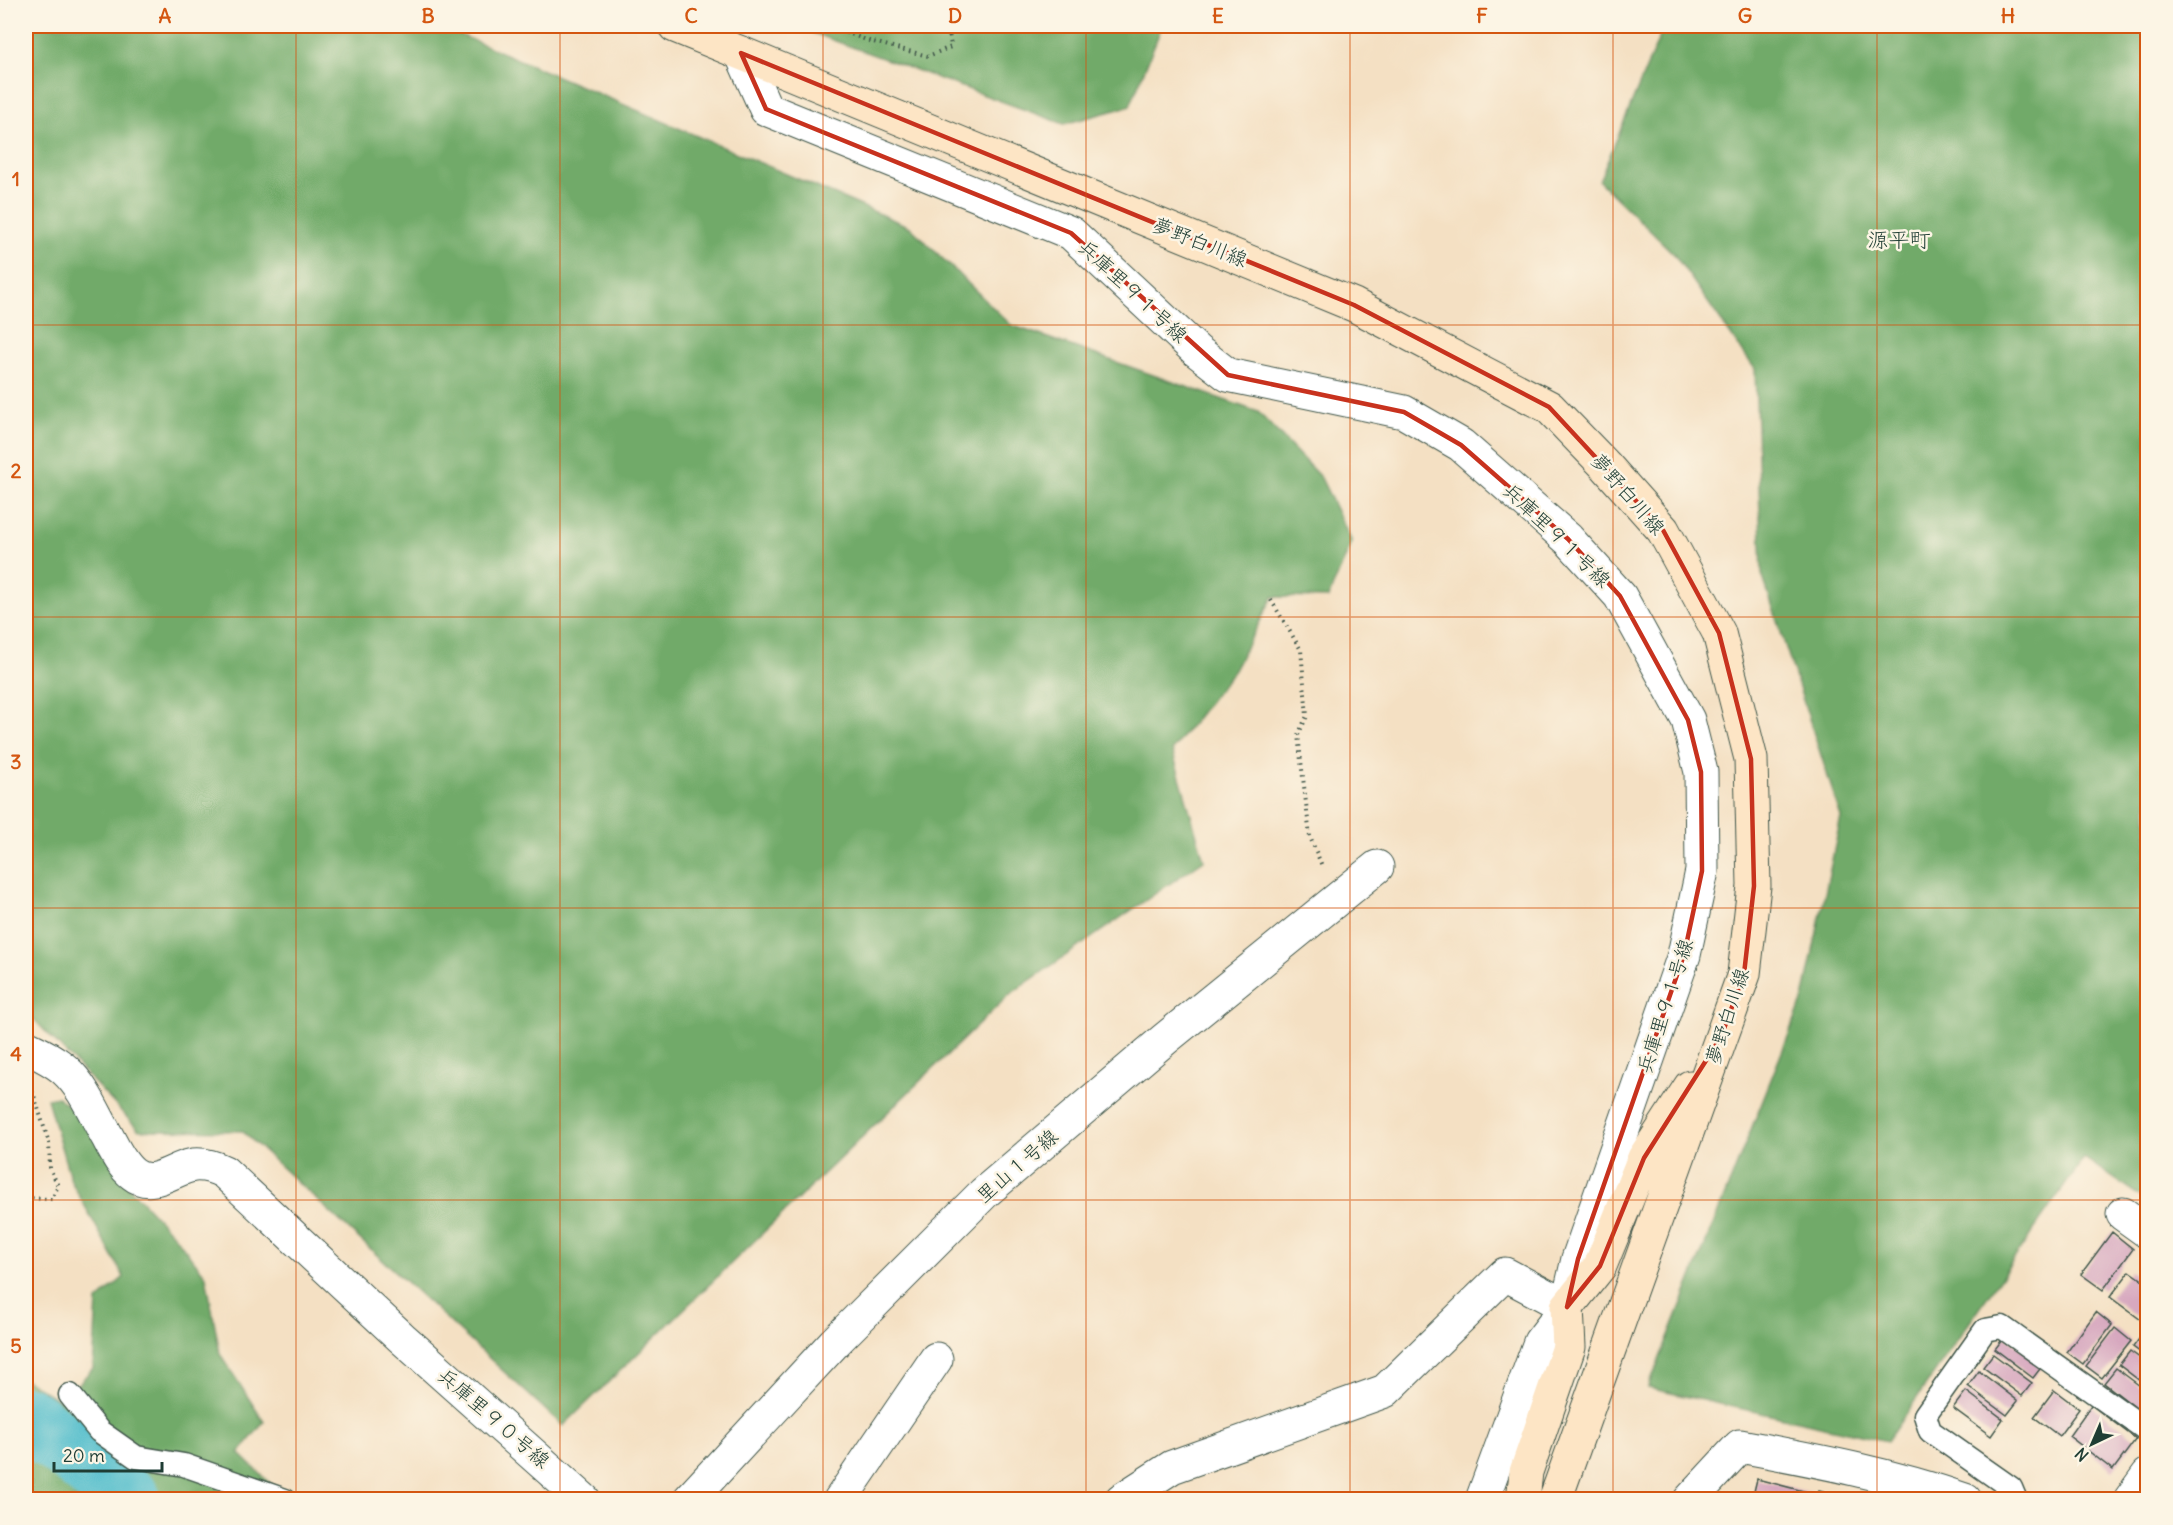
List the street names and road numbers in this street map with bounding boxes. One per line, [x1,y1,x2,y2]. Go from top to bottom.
street label: 夢野白川線 [1149,211,1251,272]
street label: 兵庫里９１号線 [1074,234,1193,348]
street label: 夢野白川線 [1586,448,1671,540]
street label: 兵庫里９１号線 [1498,477,1616,592]
street label: 兵庫里９１号線 [1631,935,1698,1076]
street label: 夢野白川線 [1699,964,1754,1067]
street label: 里山１号線 [971,1123,1063,1208]
street label: 兵庫里９０号線 [433,1362,555,1473]

